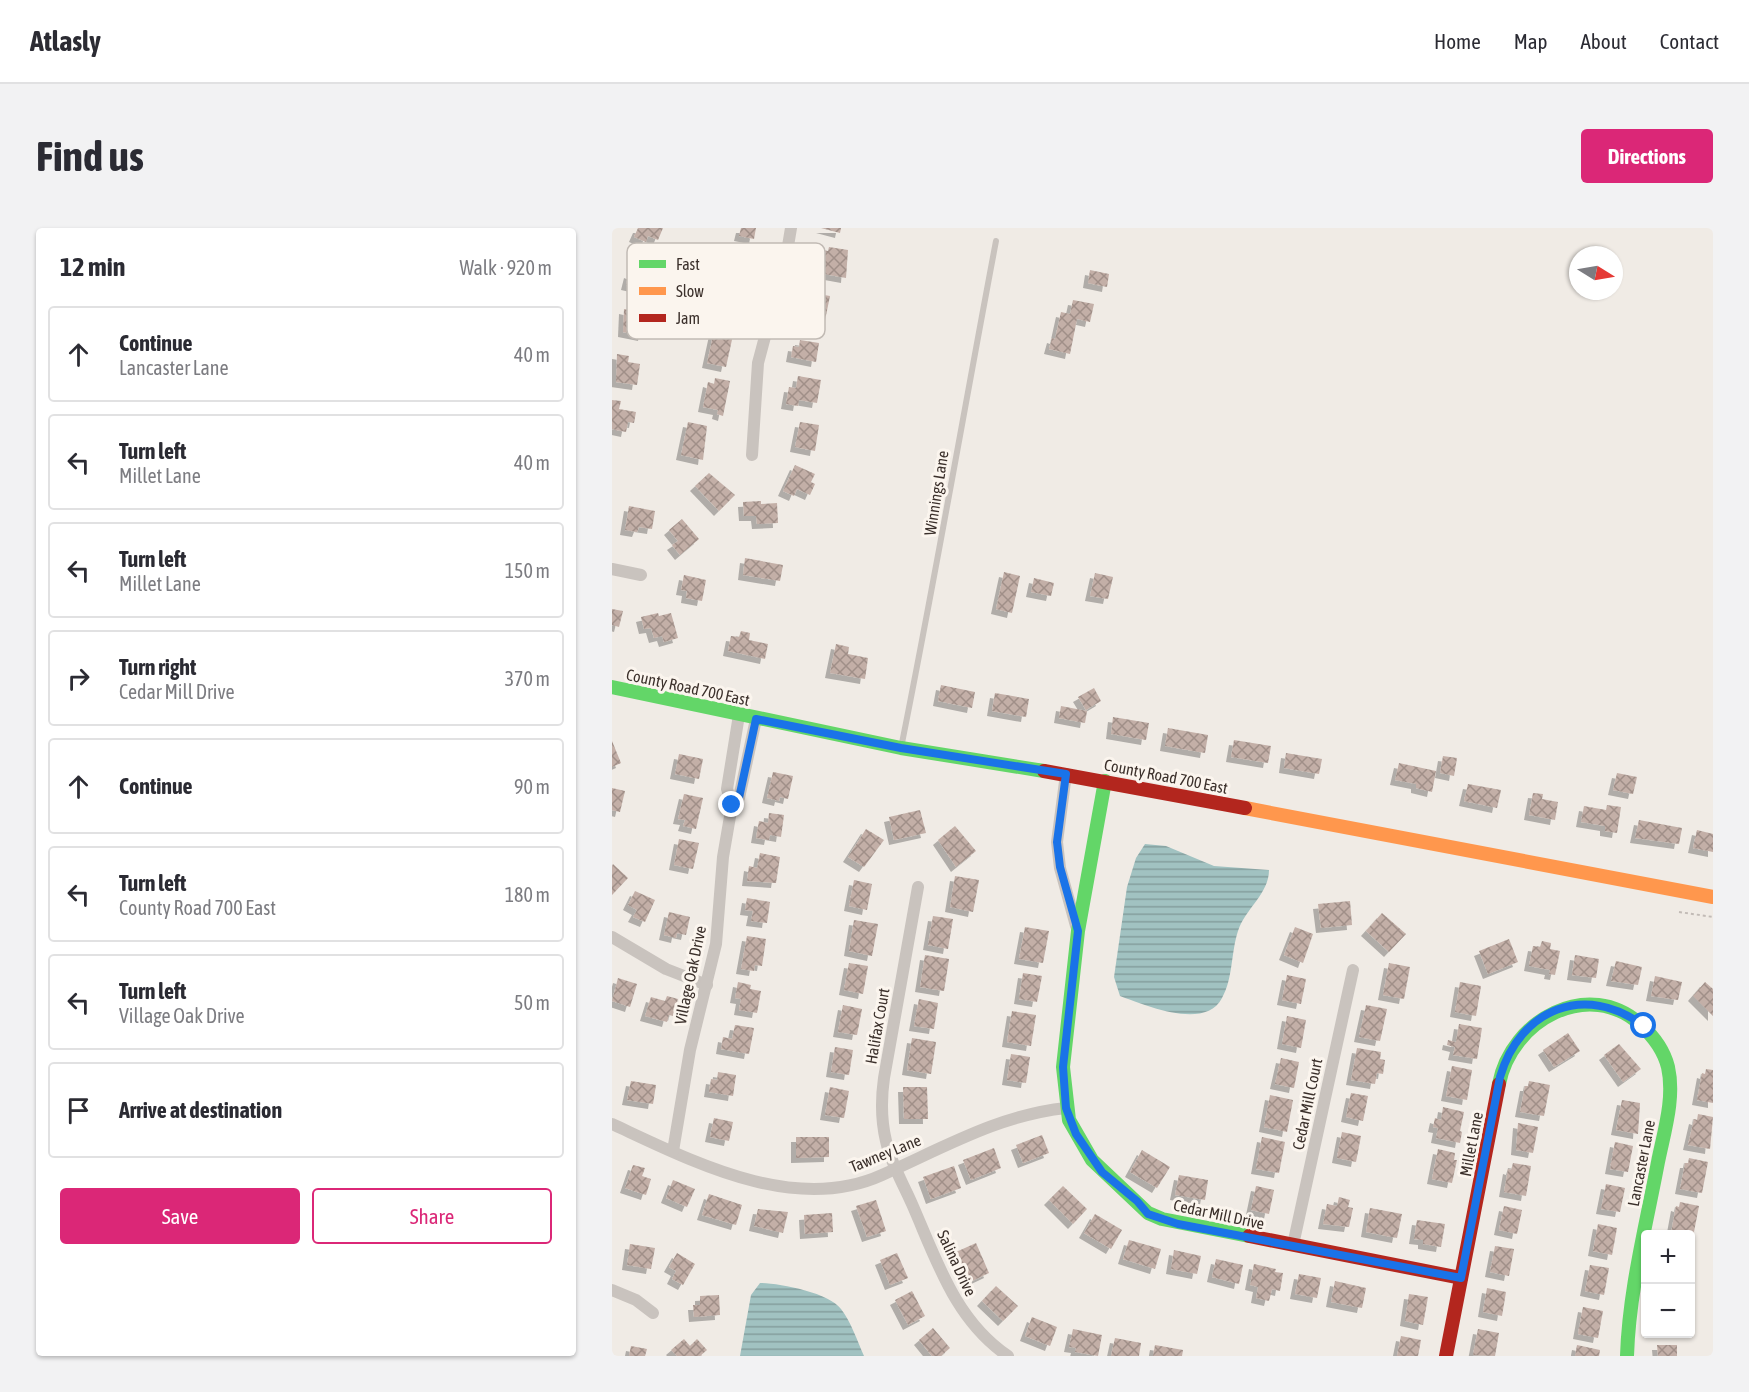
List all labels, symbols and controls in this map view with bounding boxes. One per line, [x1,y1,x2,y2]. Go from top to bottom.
text: Atlasly [30,25,101,57]
text: Home [1434,29,1481,53]
text: Map [1514,29,1548,53]
text: About [1581,29,1627,53]
text: Contact [1660,29,1719,53]
button: Directions [1581,129,1713,183]
text: Find us [36,132,144,180]
legend [627,243,825,339]
north arrow [1569,246,1623,300]
text: 12 min [60,252,125,282]
text: Fast [676,255,700,273]
text: Walk · 920 m [460,256,552,279]
text: Slow [676,282,704,300]
text: Jam [676,309,700,327]
text: Continue [119,330,193,356]
icon: ahead [62,338,95,371]
text: 40 m [514,343,550,366]
text: Lancaster Lane [119,356,229,379]
text: Turn left [119,438,186,464]
icon: left [62,446,95,479]
street label: Winnings Lane [920,449,953,537]
text: 40 m [514,451,550,474]
text: Millet Lane [119,464,201,487]
text: Turn left [119,546,186,572]
icon: left [62,554,95,587]
text: 150 m [505,559,550,582]
text: Millet Lane [119,572,201,595]
text: Turn right [119,654,196,680]
icon: right [62,662,95,695]
street label: County Road 700 East [624,665,752,710]
text: 370 m [505,667,550,690]
text: Cedar Mill Drive [119,680,235,703]
street label: County Road 700 East [1102,755,1230,798]
icon: ahead [62,770,95,803]
text: Continue [119,773,193,799]
text: 90 m [514,775,550,798]
route end [718,791,744,817]
text: Turn left [119,870,186,896]
icon: left [62,878,95,911]
text: 180 m [505,883,550,906]
text: County Road 700 East [119,896,276,919]
street label: Village Oak Drive [671,924,710,1026]
text: Turn left [119,978,186,1004]
icon: left [62,986,95,1019]
street label: Halifax Court [861,986,893,1065]
text: 50 m [514,991,550,1014]
text: Village Oak Drive [119,1004,245,1027]
route start [1630,1012,1656,1038]
street label: Cedar Mill Court [1289,1056,1326,1151]
icon: arrive [62,1094,95,1127]
text: Arrive at destination [119,1097,282,1123]
street label: Millet Lane [1456,1110,1486,1178]
street label: Lancaster Lane [1624,1118,1658,1208]
street label: Tawney Lane [847,1131,924,1176]
button: Save [60,1188,300,1244]
button: Share [312,1188,552,1244]
street label: Cedar Mill Drive [1172,1196,1266,1232]
street label: Salina Drive [934,1227,980,1299]
map controls [1641,1230,1695,1338]
button: + [1641,1230,1695,1284]
button: − [1641,1284,1695,1338]

